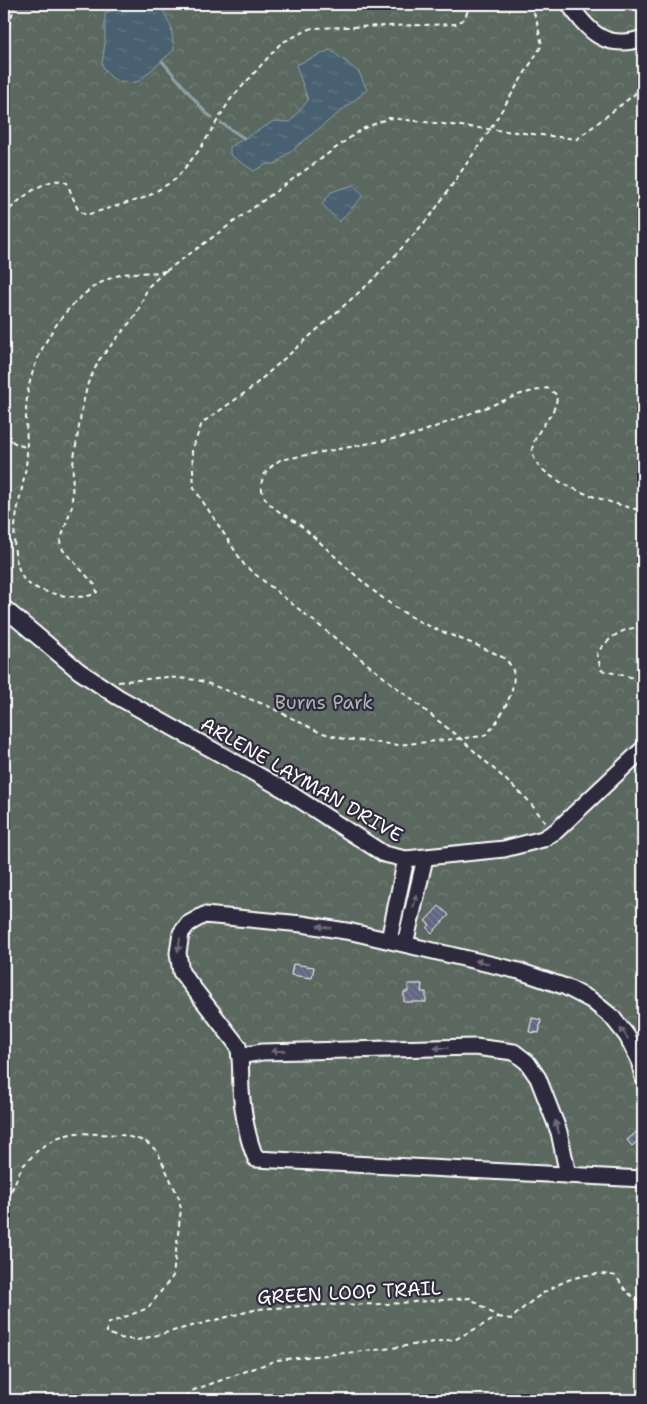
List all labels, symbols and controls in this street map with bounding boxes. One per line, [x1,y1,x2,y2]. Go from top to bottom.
park label: Burns Park [275,690,373,715]
street label: ARLENE LAYMAN DRIVE [196,711,407,848]
one-way arrow [411,893,419,908]
one-way arrow [315,923,331,931]
one-way arrow [175,938,183,954]
one-way arrow [475,958,490,966]
one-way arrow [619,1026,629,1040]
one-way arrow [433,1044,449,1052]
one-way arrow [270,1048,286,1056]
one-way arrow [553,1120,560,1135]
street label: GREEN LOOP TRAIL [256,1275,442,1310]

